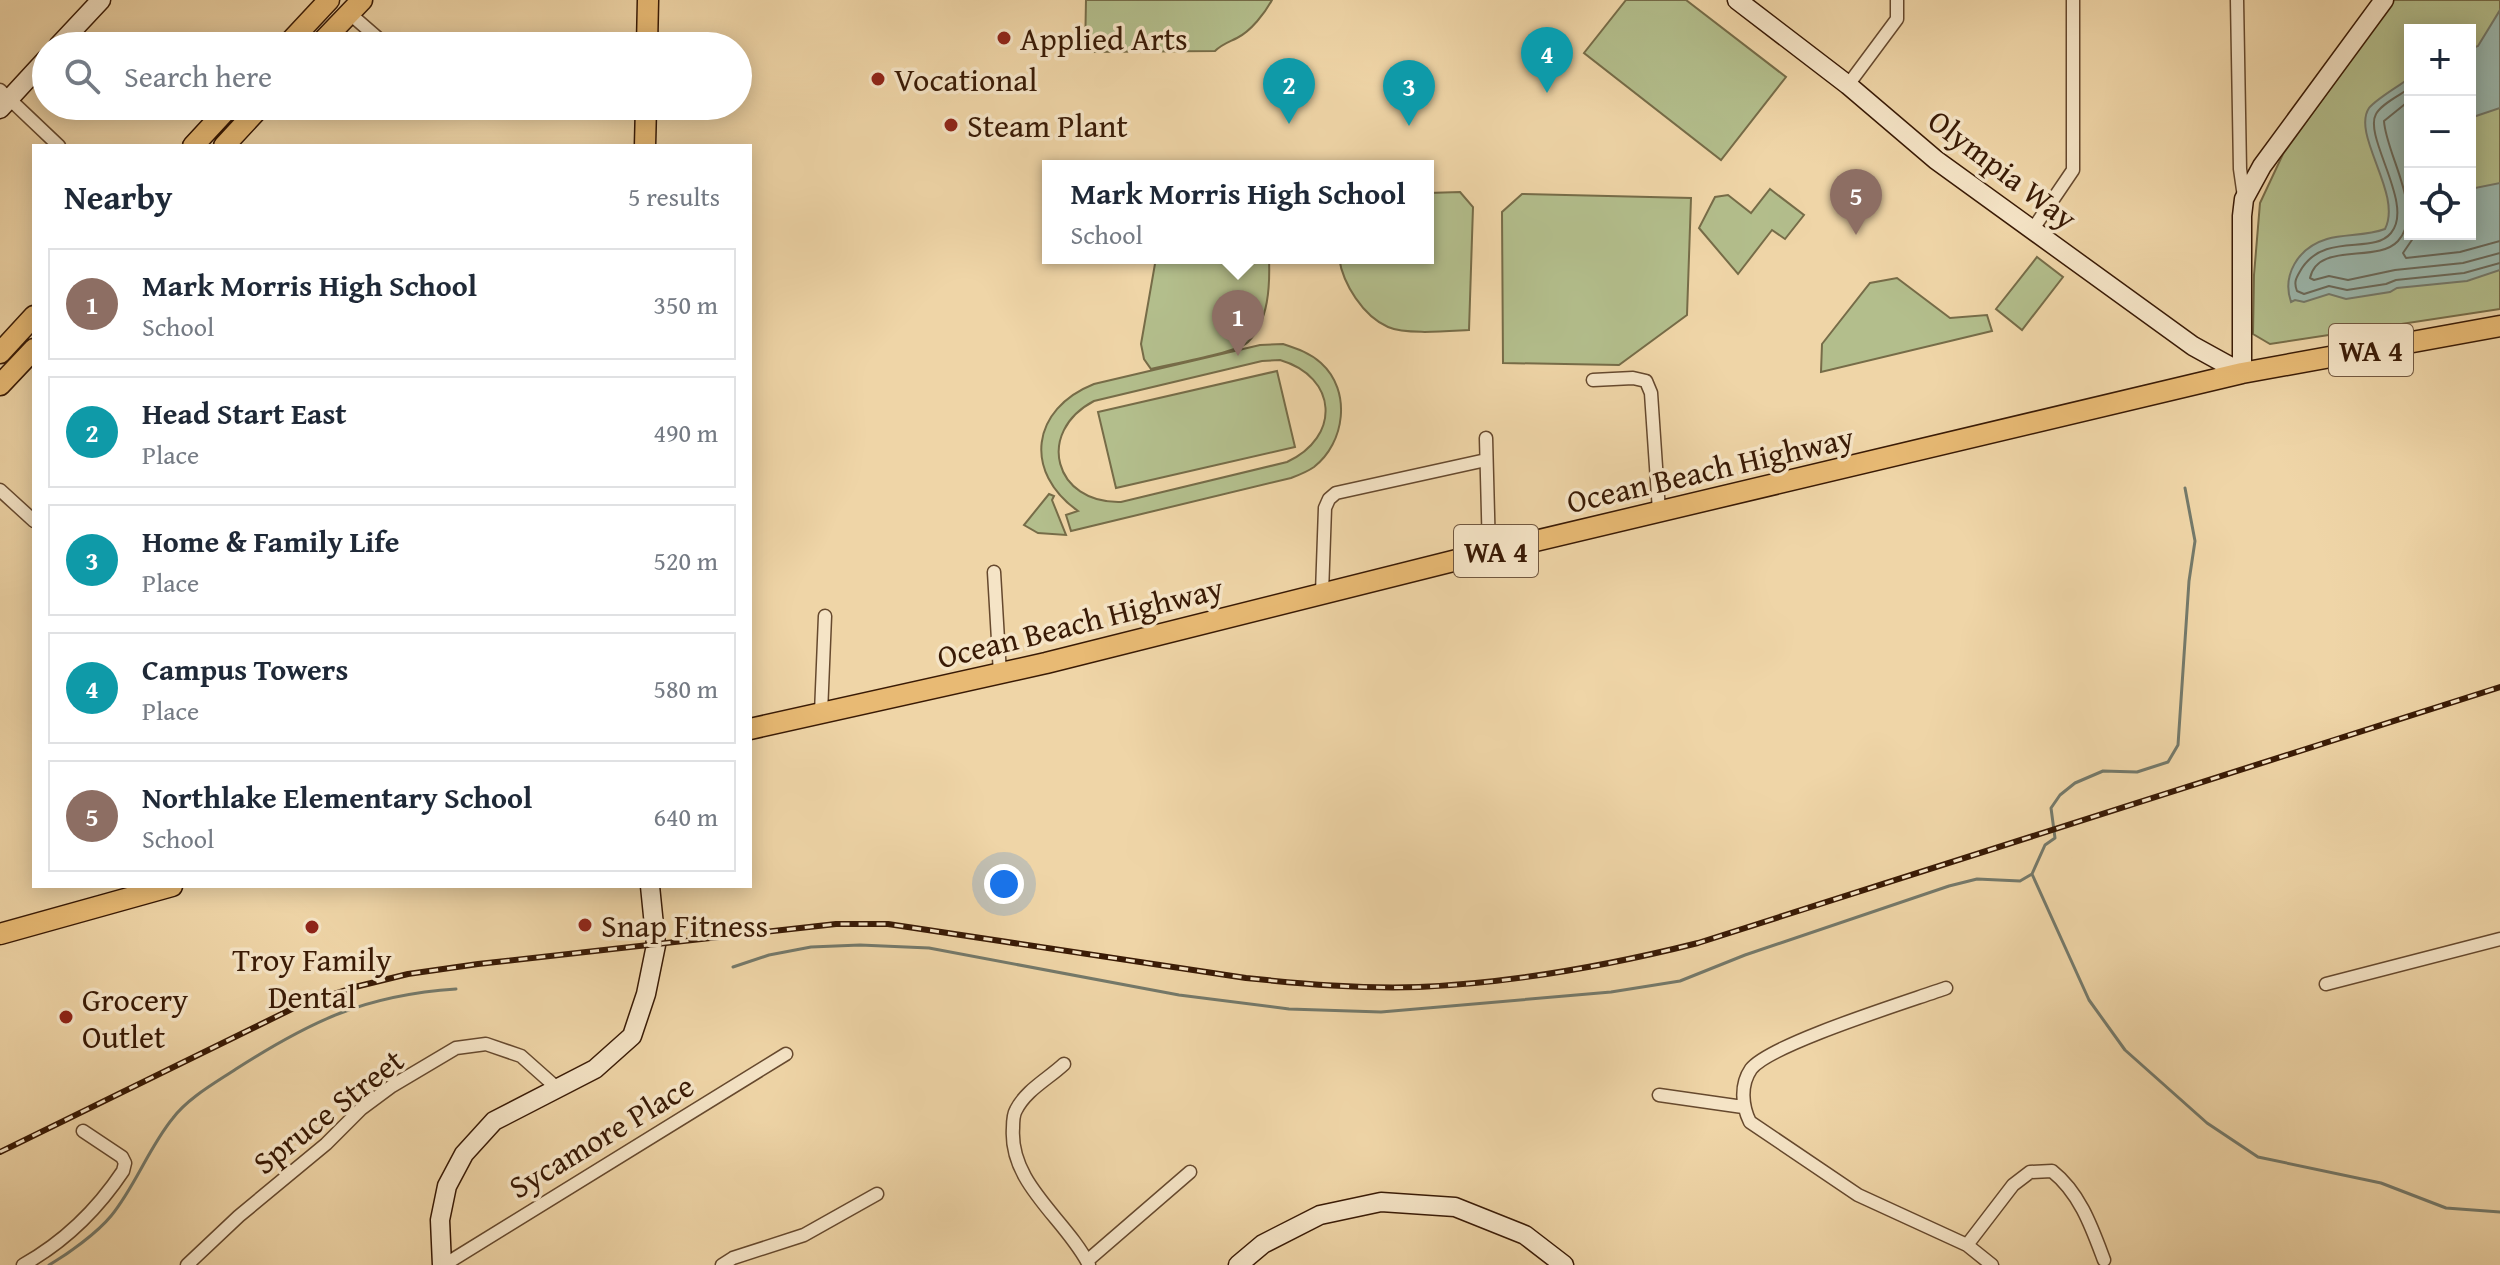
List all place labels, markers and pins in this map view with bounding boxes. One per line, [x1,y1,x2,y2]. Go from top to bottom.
place label: Applied Arts [1020,15,1188,62]
pin: 4 [1521,27,1573,93]
marker: Applied Arts [995,29,1013,47]
place label: Vocational [894,56,1037,103]
pin: 2 [1263,58,1315,124]
pin: 3 [1383,60,1435,126]
marker: Vocational [869,70,887,88]
place label: Steam Plant [967,102,1128,149]
marker: Steam Plant [942,116,960,134]
pin: 5 [1830,169,1882,235]
pin: 1 [1212,290,1264,356]
place label: Snap Fitness [601,902,768,949]
marker: Snap Fitness [576,916,594,934]
marker: Troy Family Dental [303,918,321,936]
place label: Troy Family Dental [232,936,392,1020]
place label: Grocery Outlet [82,976,188,1060]
marker: Grocery Outlet [57,1008,75,1026]

